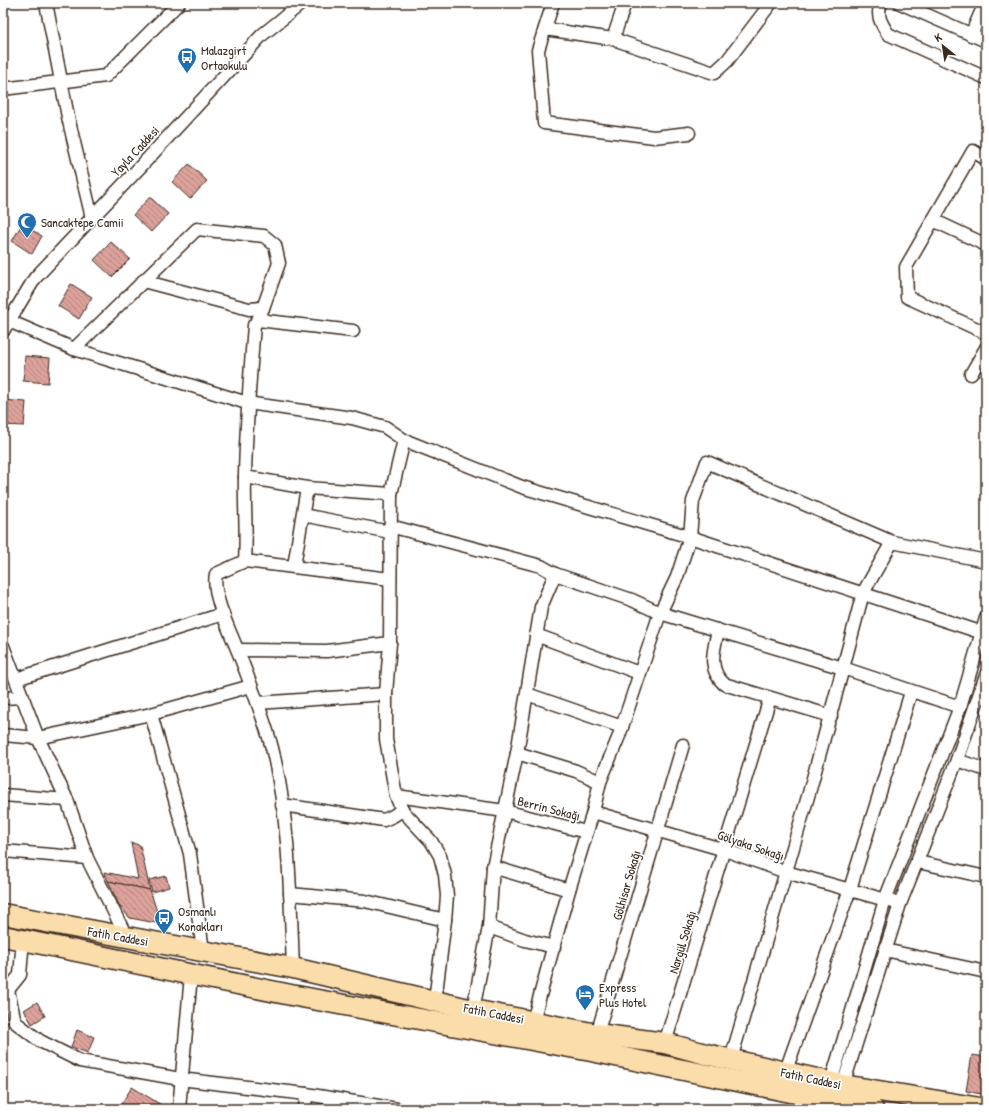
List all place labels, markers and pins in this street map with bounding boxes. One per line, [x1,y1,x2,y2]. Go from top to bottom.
place label: Malazgirt Ortaokulu [201,41,247,74]
bus stop icon: Malazgirt Ortaokulu [176,46,198,74]
mosque icon: Sancaktepe Camii [16,211,38,239]
place label: Sancaktepe Camii [41,213,124,231]
place label: Osmanlı Konakları [178,902,223,935]
bus stop icon: Osmanlı Konakları [153,907,175,935]
place label: Express Plus Hotel [599,978,647,1011]
hotel icon: Express Plus Hotel [574,983,596,1011]

